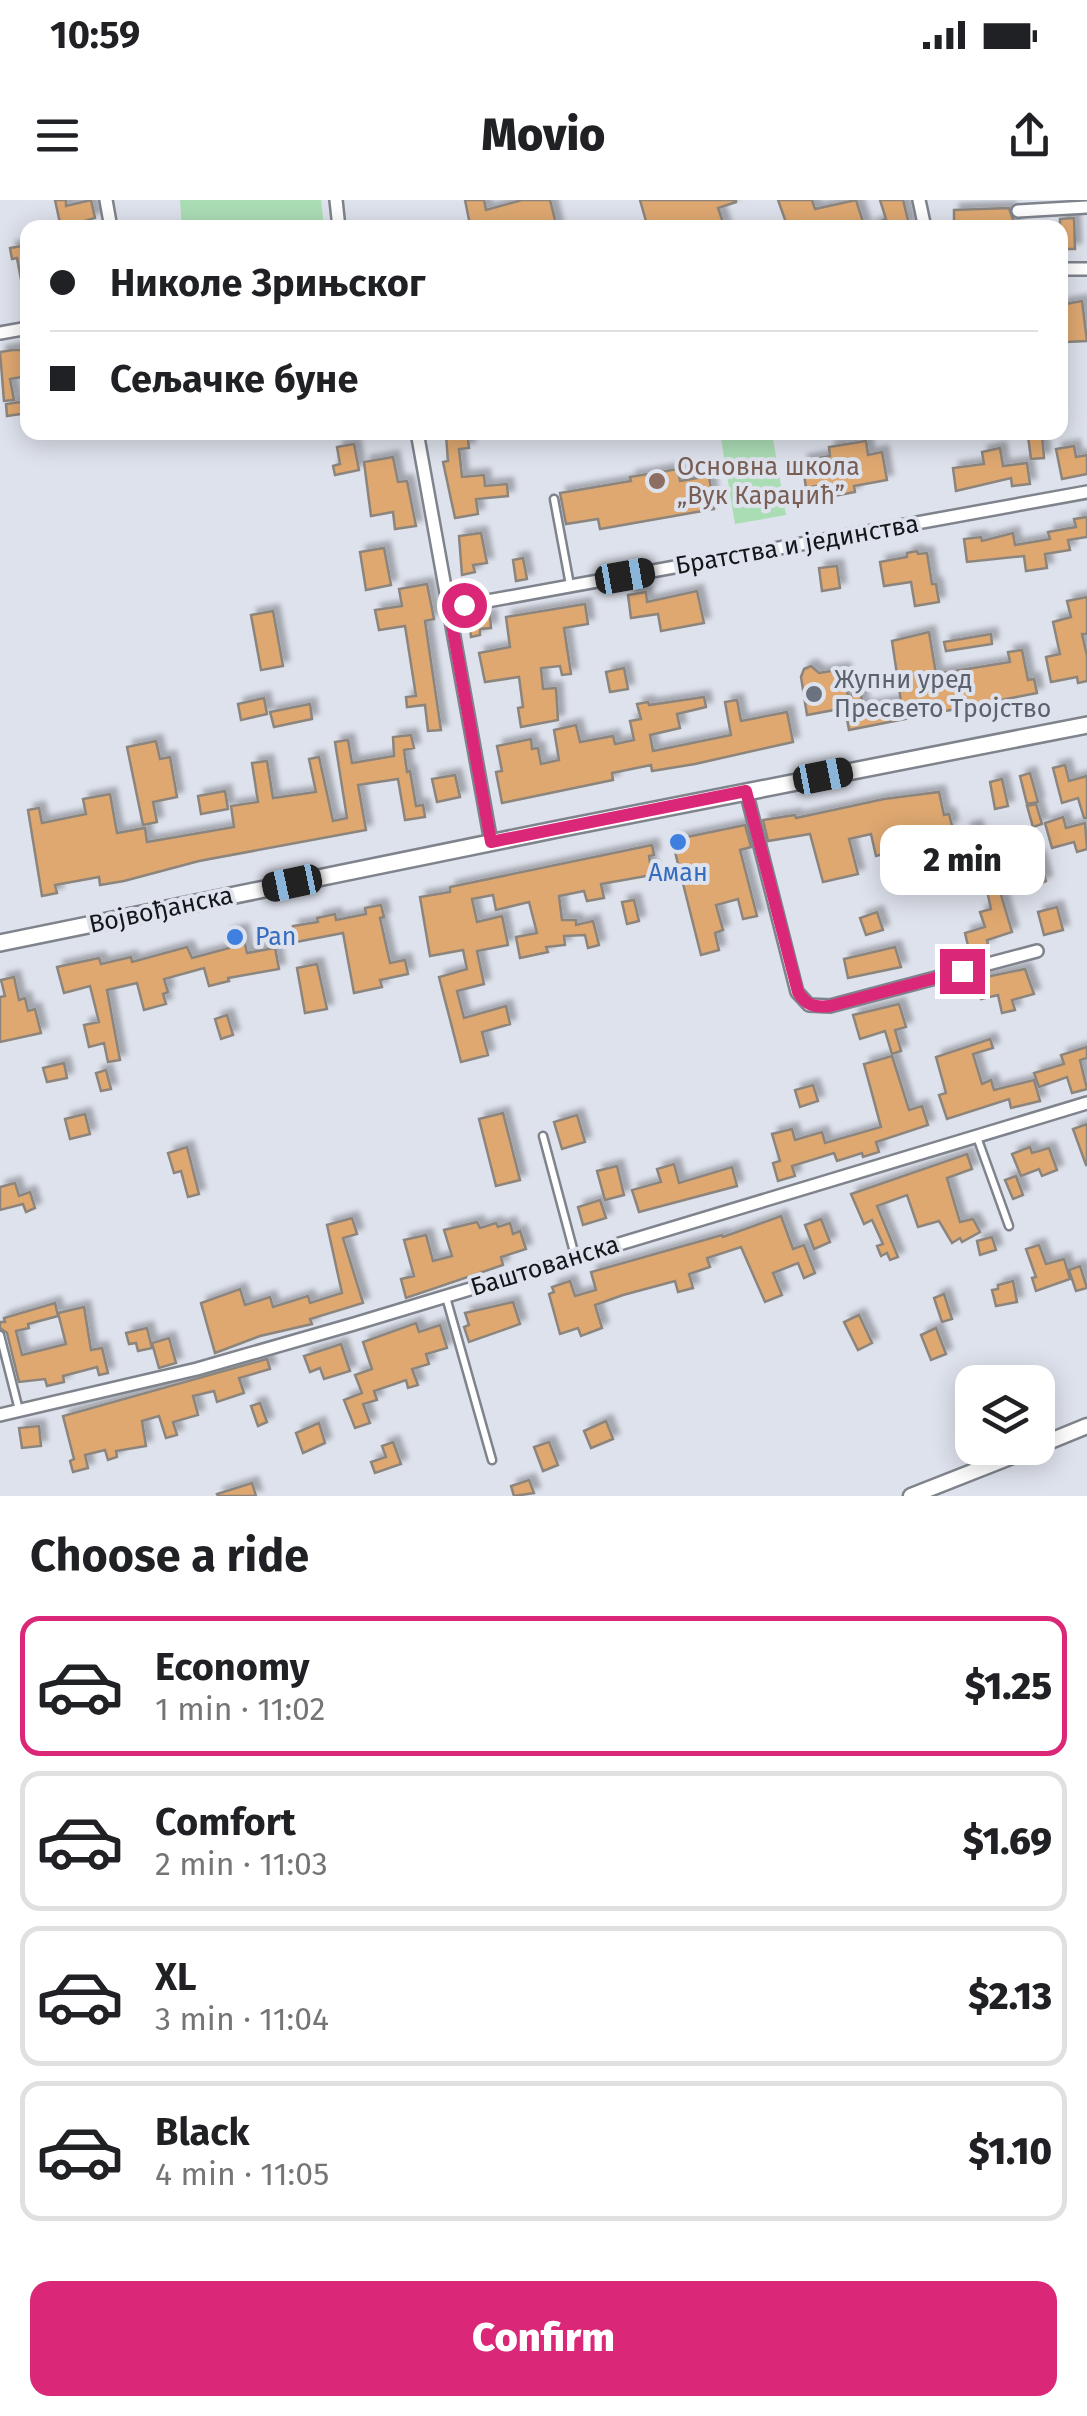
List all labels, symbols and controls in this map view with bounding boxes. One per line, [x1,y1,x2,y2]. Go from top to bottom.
text: 10:59 [50,12,140,58]
icon: menu [30,108,85,163]
text: Movio [482,108,605,162]
icon: share [1002,108,1057,163]
text: Николе Зрињског [110,260,425,306]
text: Сељачке буне [110,356,358,402]
place label: Основна школа „Вук Караџић” [677,452,860,511]
marker: Основна школа „Вук Караџић” [646,470,668,492]
street label: Братства и јединства [673,509,921,581]
car [593,556,657,596]
route start [442,583,487,628]
place label: Жупни уред Пресвето Тројство [834,665,1051,724]
marker: Жупни уред Пресвето Тројство [803,683,825,705]
car [791,756,855,796]
callout: 2 min [880,826,1044,896]
marker: Аман [667,831,689,853]
text: 2 min [923,841,1002,879]
place label: Аман [648,858,708,888]
car [260,862,324,904]
street label: Војвођанска [86,880,236,940]
place label: Pan [255,922,296,952]
marker: Pan [224,926,246,948]
route end [940,949,985,994]
street label: Баштованска [467,1229,623,1303]
map controls [955,1365,1055,1465]
button: layers [955,1365,1055,1465]
text: Choose a ride [30,1529,309,1583]
icon: car [35,1641,125,1731]
text: Economy [155,1644,310,1690]
text: $1.25 [965,1663,1052,1709]
text: 1 min · 11:02 [155,1690,325,1728]
icon: car [35,1796,125,1886]
text: Comfort [155,1799,296,1845]
text: $1.69 [963,1818,1052,1864]
text: 2 min · 11:03 [155,1845,328,1883]
icon: car [35,1951,125,2041]
text: XL [155,1954,197,2000]
text: $2.13 [968,1973,1052,2019]
text: 3 min · 11:04 [155,2000,329,2038]
icon: car [35,2106,125,2196]
text: Black [155,2109,250,2155]
text: $1.10 [969,2128,1052,2174]
text: 4 min · 11:05 [155,2155,329,2193]
button: Confirm [30,2281,1057,2396]

